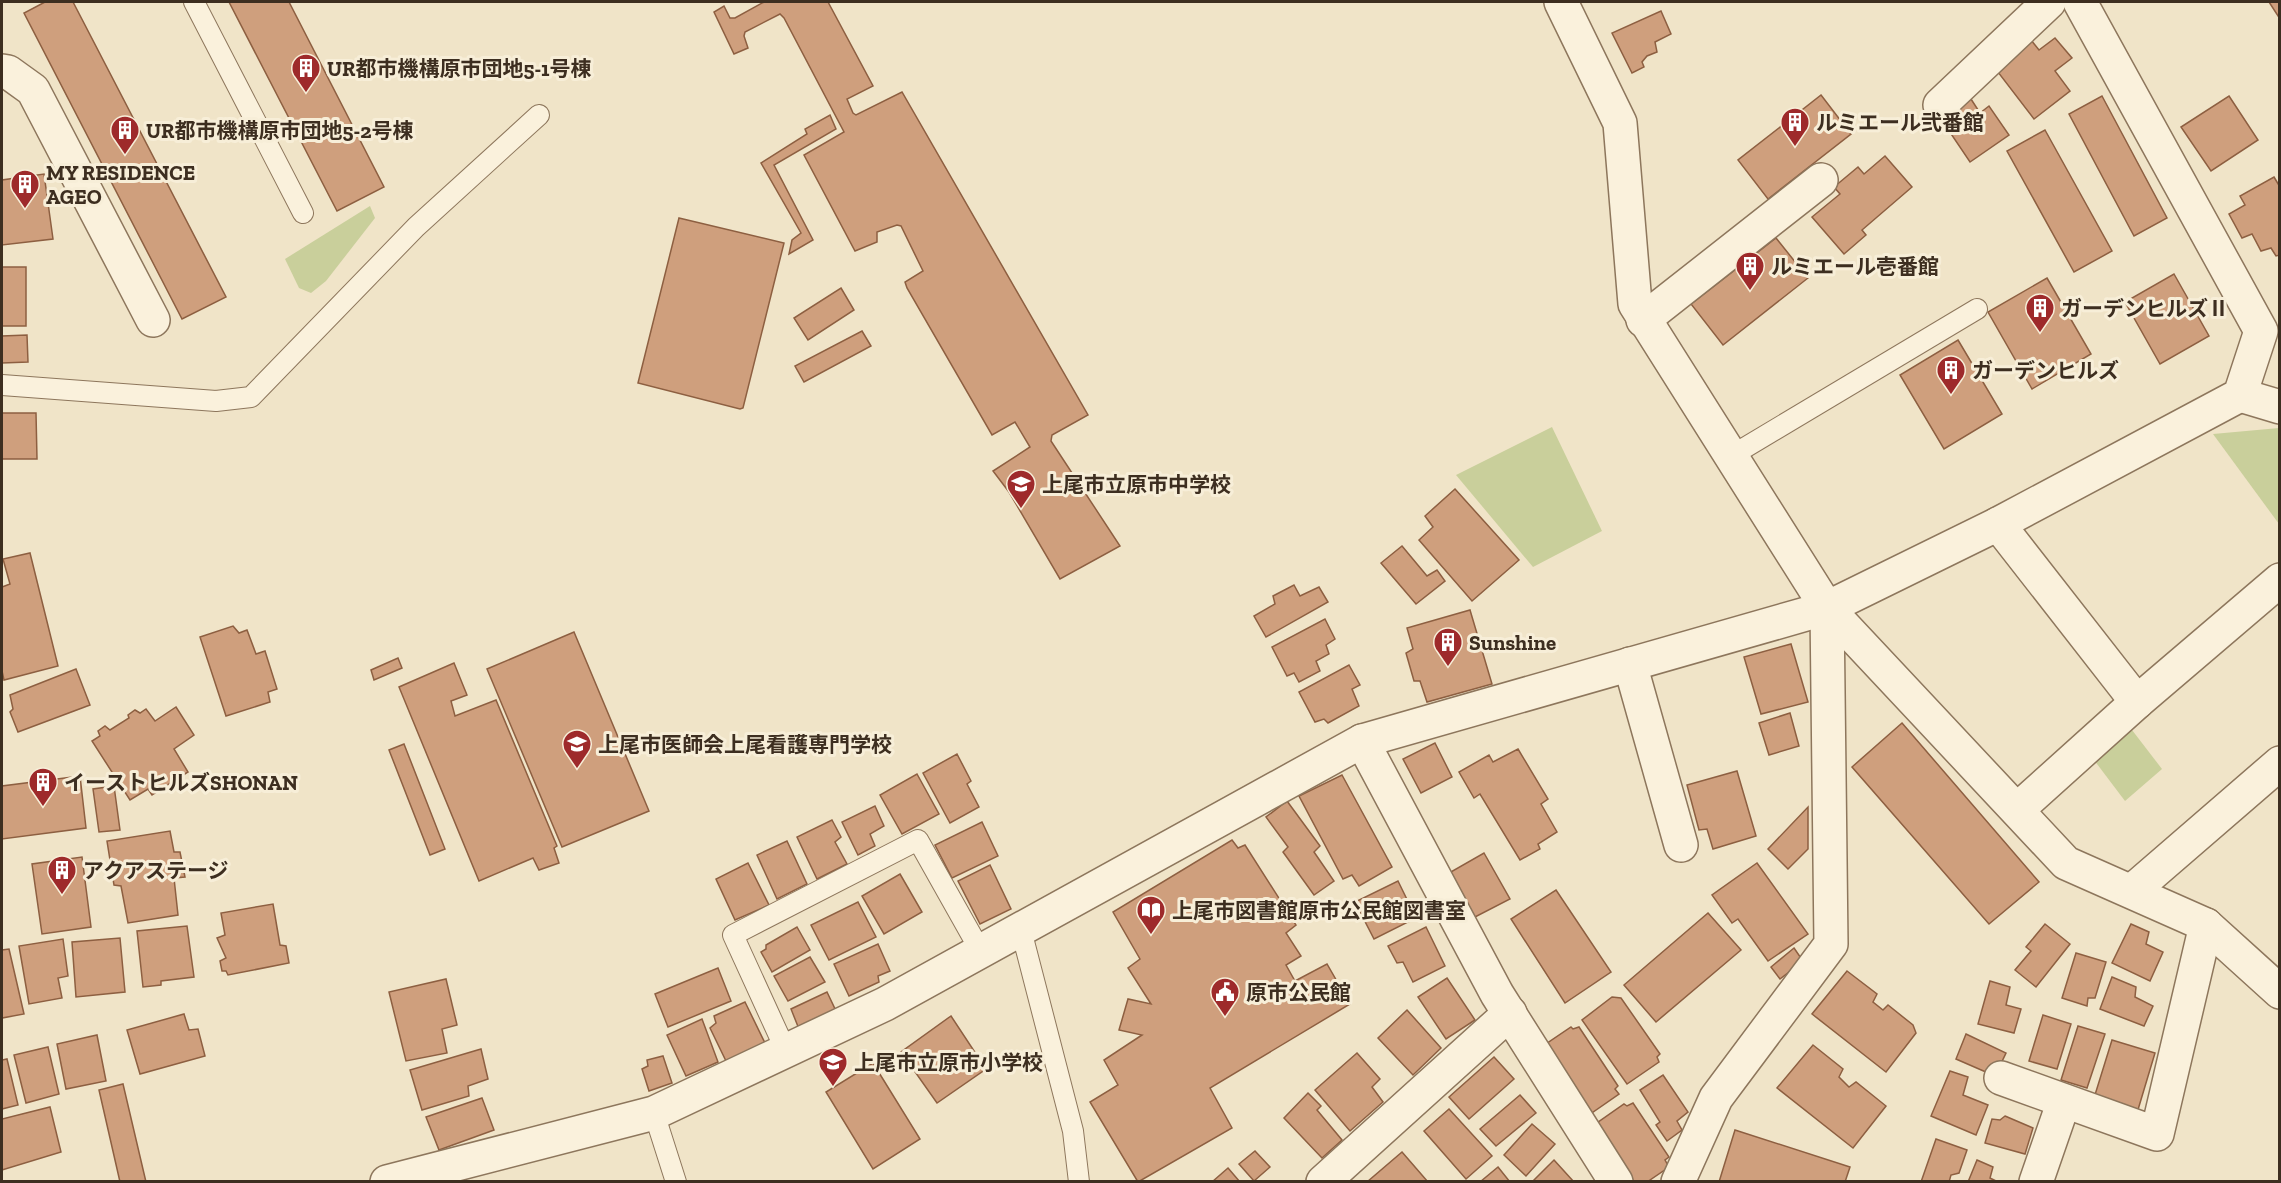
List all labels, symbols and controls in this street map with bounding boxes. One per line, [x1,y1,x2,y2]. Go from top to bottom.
building icon: UR都市機構原市団地5-1号棟 [290,52,322,94]
place label: UR都市機構原市団地5-1号棟 [327,56,591,81]
building icon: ルミエール弐番館 [1779,106,1811,148]
place label: ルミエール弐番館 [1816,110,1984,135]
building icon: UR都市機構原市団地5-2号棟 [109,114,141,156]
place label: UR都市機構原市団地5-2号棟 [146,118,413,143]
place label: MY RESIDENCE AGEO [46,160,195,209]
building icon: MY RESIDENCE AGEO [9,168,41,210]
building icon: ルミエール壱番館 [1734,250,1766,292]
place label: ルミエール壱番館 [1771,254,1939,279]
building icon: ガーデンヒルズⅡ [2024,292,2056,334]
place label: ガーデンヒルズⅡ [2061,296,2229,321]
building icon: ガーデンヒルズ [1935,354,1967,396]
place label: ガーデンヒルズ [1972,358,2119,383]
school or university icon: 上尾市立原市中学校 [1005,468,1037,510]
place label: 上尾市立原市中学校 [1042,472,1231,497]
building icon: Sunshine [1432,626,1464,668]
place label: Sunshine [1469,630,1556,655]
school or university icon: 上尾市医師会上尾看護専門学校 [561,728,593,770]
place label: 上尾市医師会上尾看護専門学校 [598,732,892,757]
building icon: イーストヒルズSHONAN [27,766,59,808]
place label: イーストヒルズSHONAN [64,770,298,795]
building icon: アクアステージ [46,854,78,896]
place label: アクアステージ [83,858,229,883]
library icon: 上尾市図書館原市公民館図書室 [1135,894,1167,936]
place label: 上尾市図書館原市公民館図書室 [1172,898,1466,923]
public building icon: 原市公民館 [1209,976,1241,1018]
place label: 原市公民館 [1246,980,1351,1005]
school or university icon: 上尾市立原市小学校 [817,1046,849,1088]
place label: 上尾市立原市小学校 [854,1050,1043,1075]

